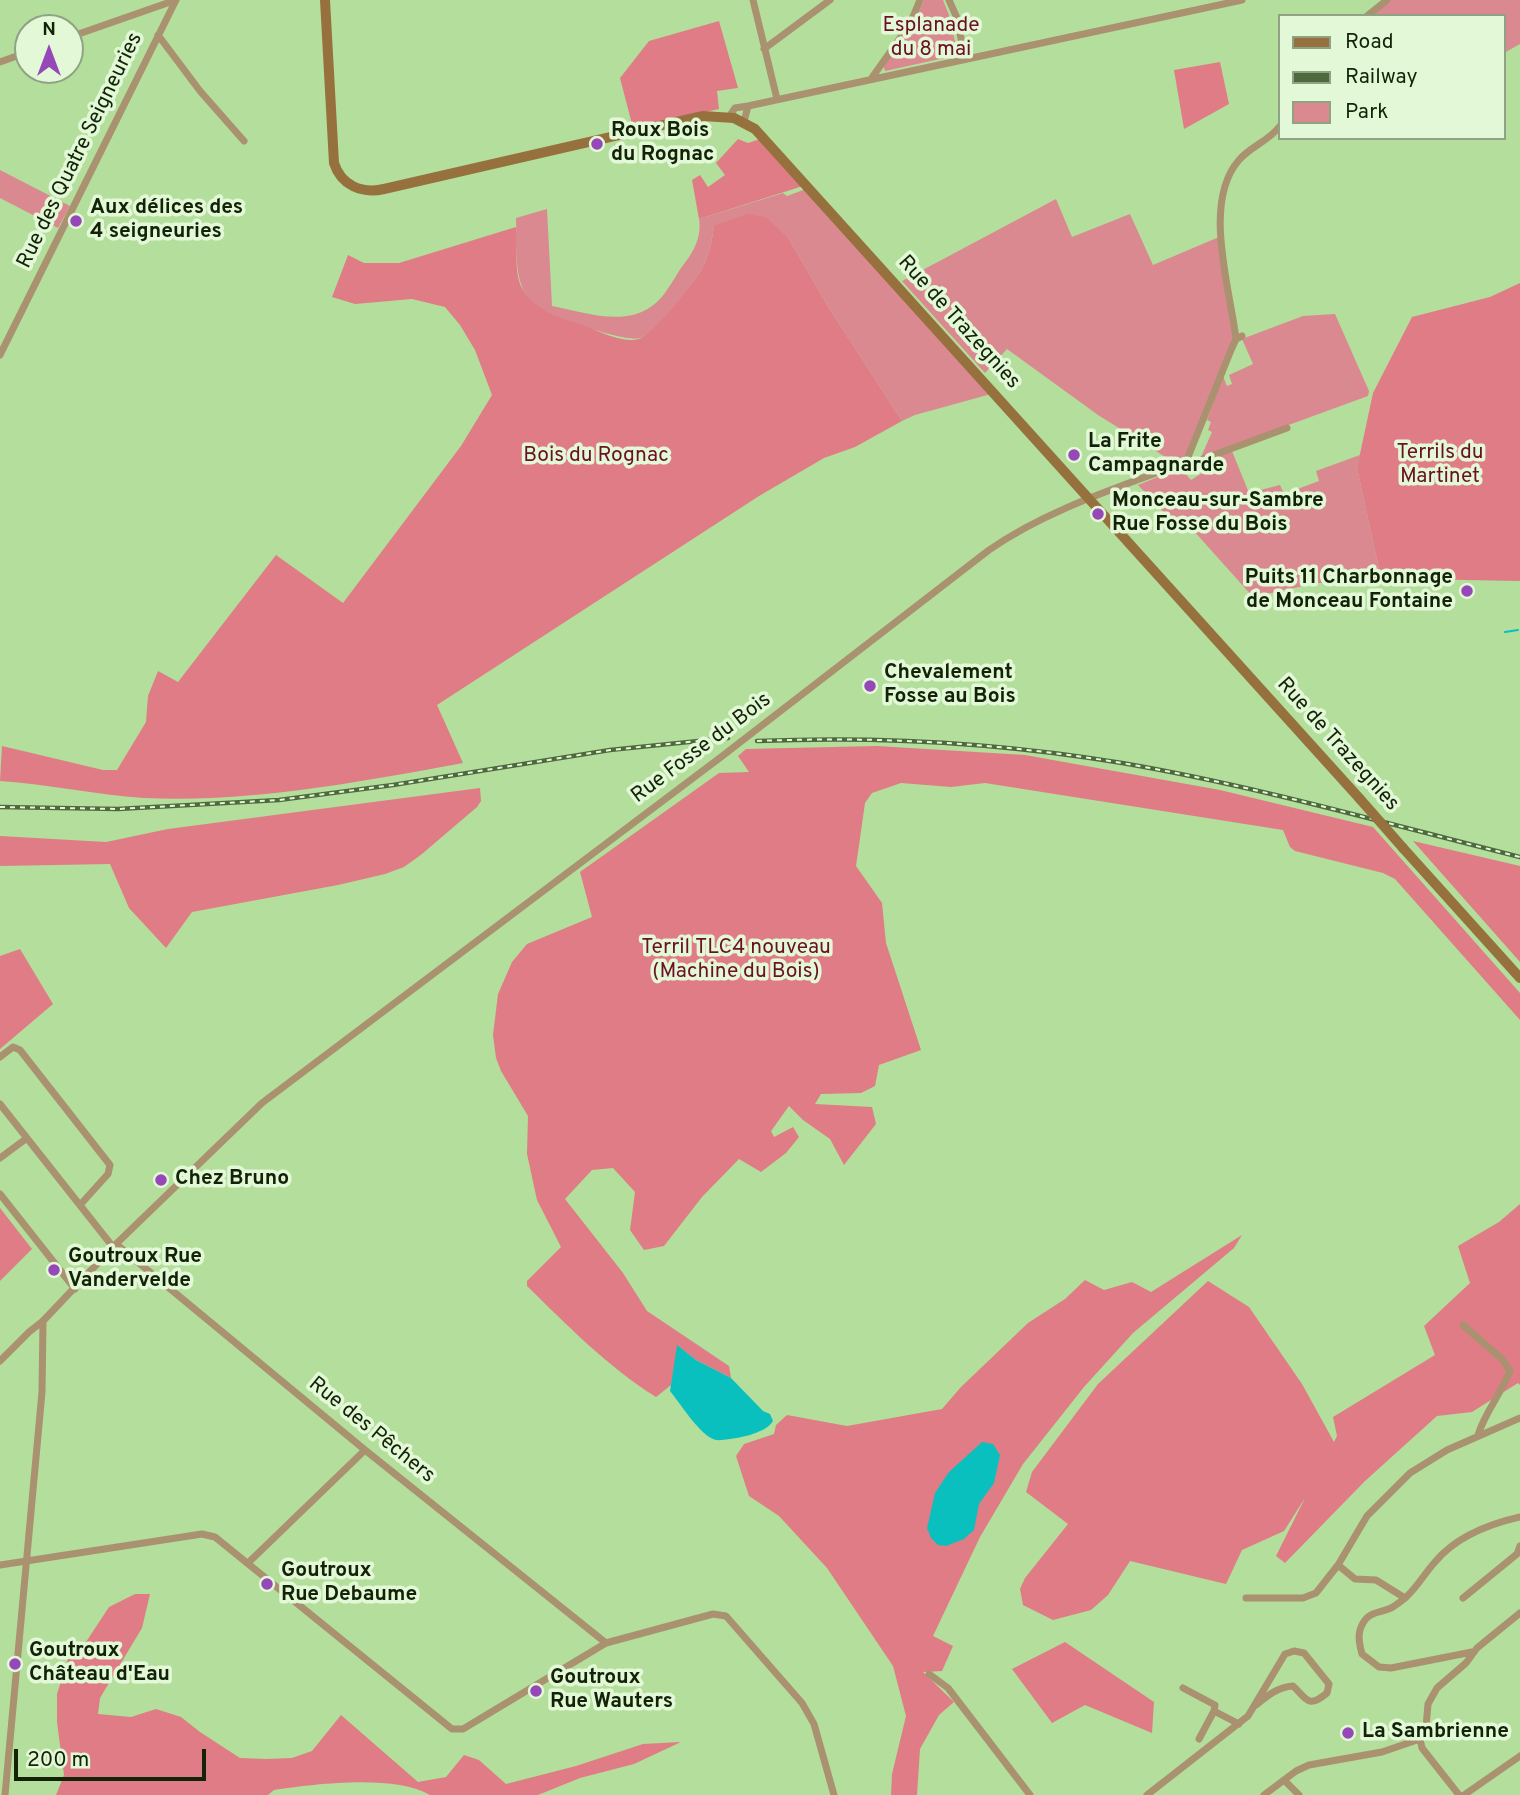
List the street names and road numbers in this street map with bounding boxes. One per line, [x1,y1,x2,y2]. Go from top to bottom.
street label: Rue des Quatre Seigneuries [13,29,149,273]
street label: Rue de Trazegnies [891,251,1025,395]
street label: Rue de Trazegnies [1270,673,1404,817]
street label: Rue Fosse du Bois [627,688,777,810]
street label: Rue des Pêchers [303,1372,439,1490]

